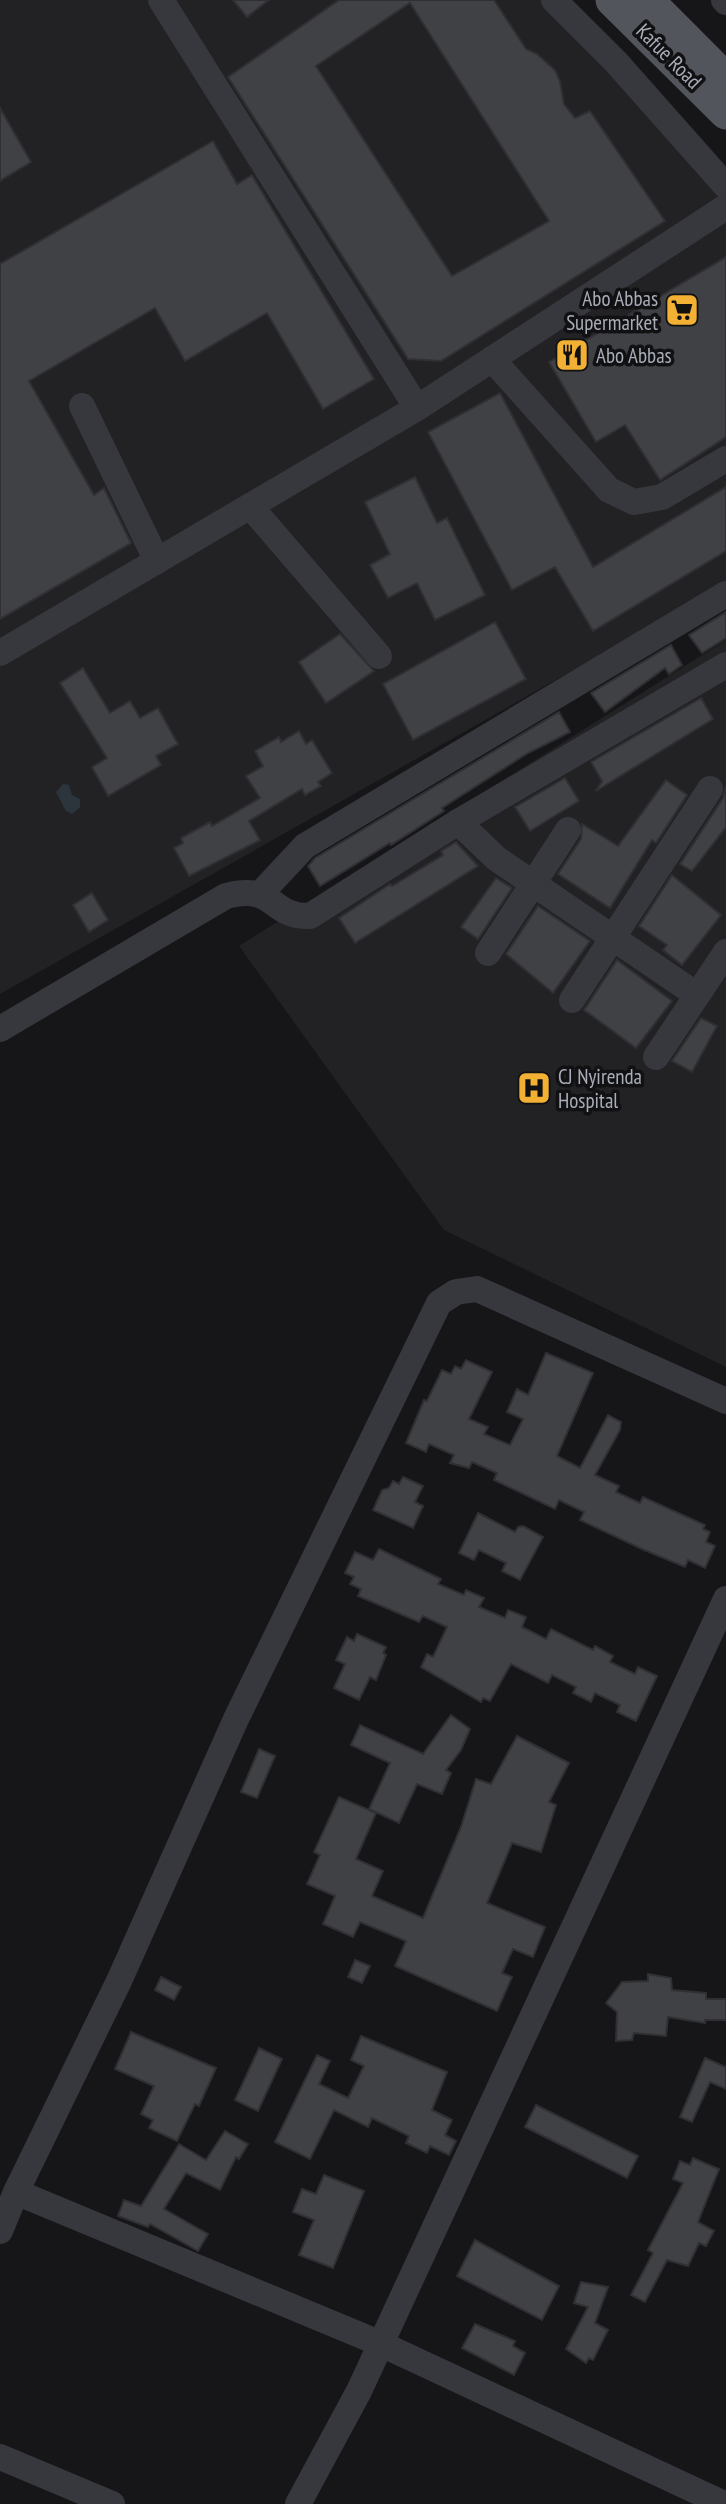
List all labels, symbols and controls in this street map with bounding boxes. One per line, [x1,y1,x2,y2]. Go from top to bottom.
street label: Kafue Road [631,18,707,94]
place label: Abo Abbas Supermarket [566,285,658,336]
supermarket icon: Abo Abbas Supermarket [663,291,701,329]
restaurant icon: Abo Abbas [553,336,591,374]
place label: Abo Abbas [596,342,672,369]
place label: CJ Nyirenda Hospital [558,1063,642,1114]
hospital icon: CJ Nyirenda Hospital [515,1069,553,1107]

